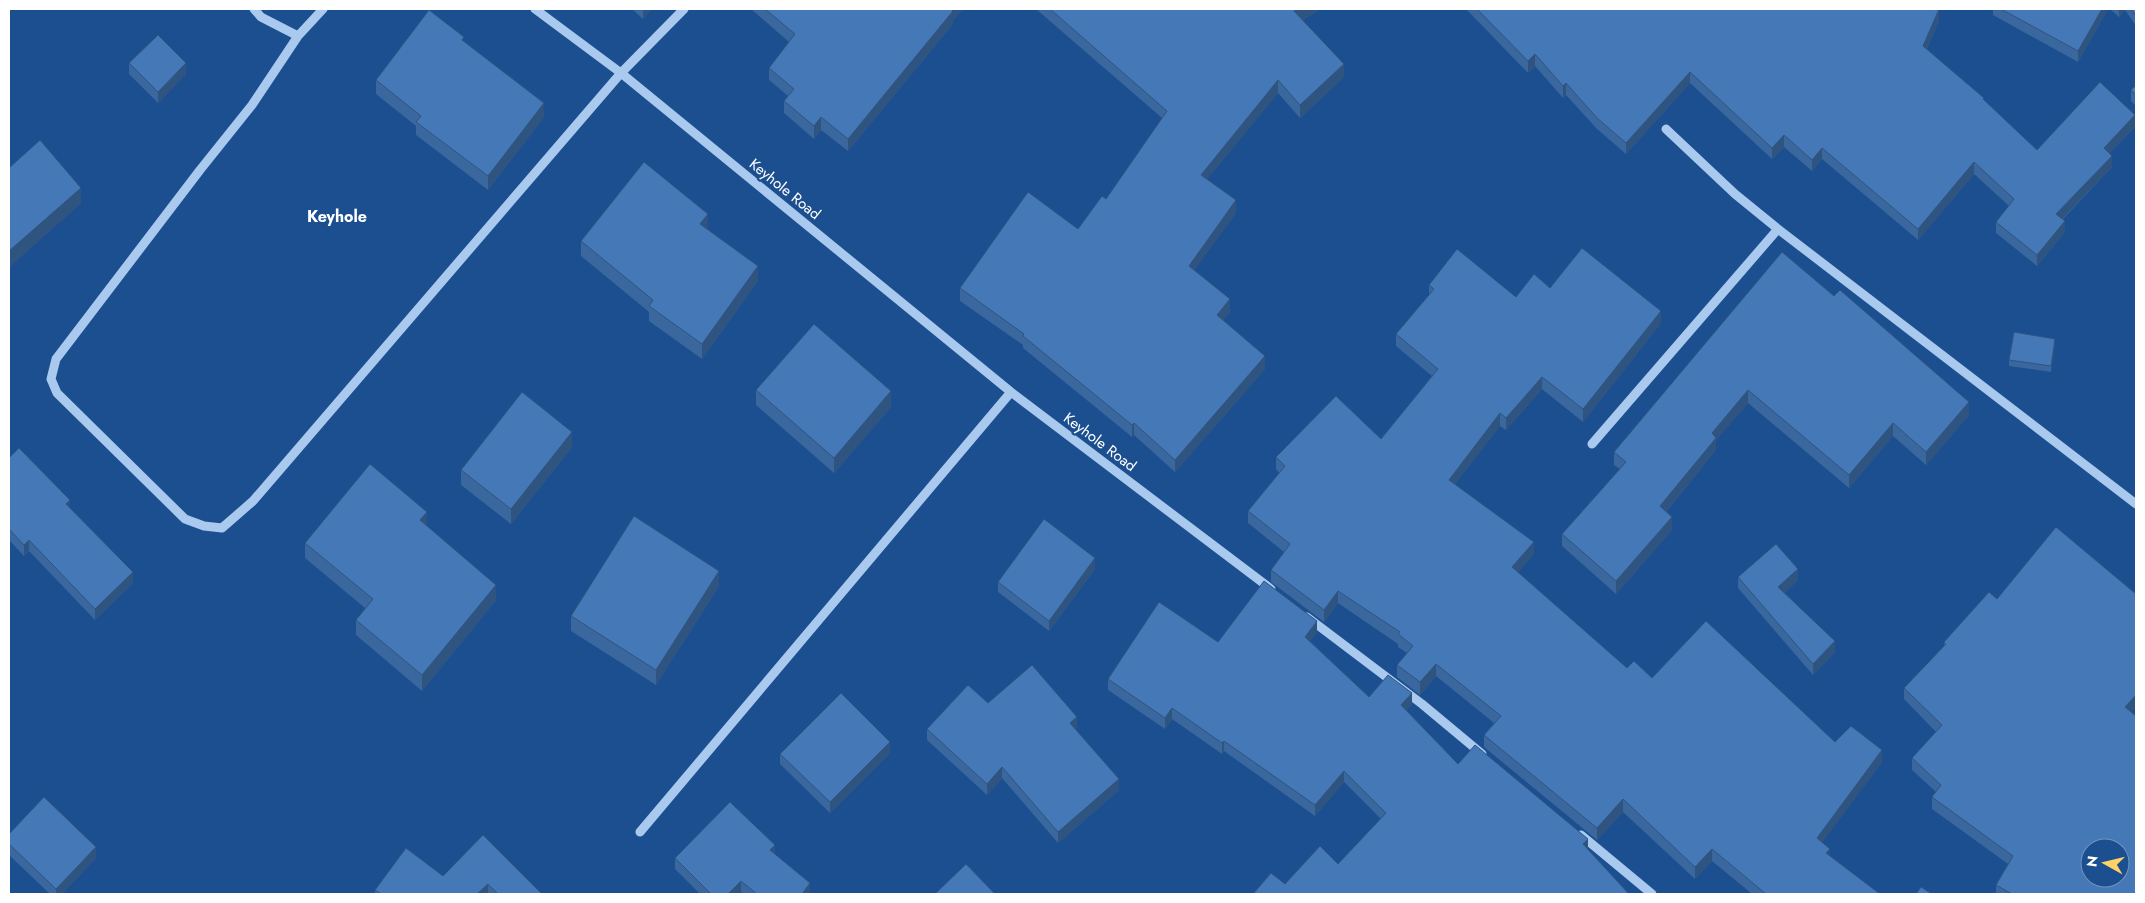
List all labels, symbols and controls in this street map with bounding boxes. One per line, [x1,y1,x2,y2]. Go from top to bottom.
street label: Keyhole Road [745,153,825,225]
district label: Keyhole [307,205,367,228]
street label: Keyhole Road [1059,407,1141,477]
north arrow [2080,838,2130,888]
text: N [2081,854,2103,868]

